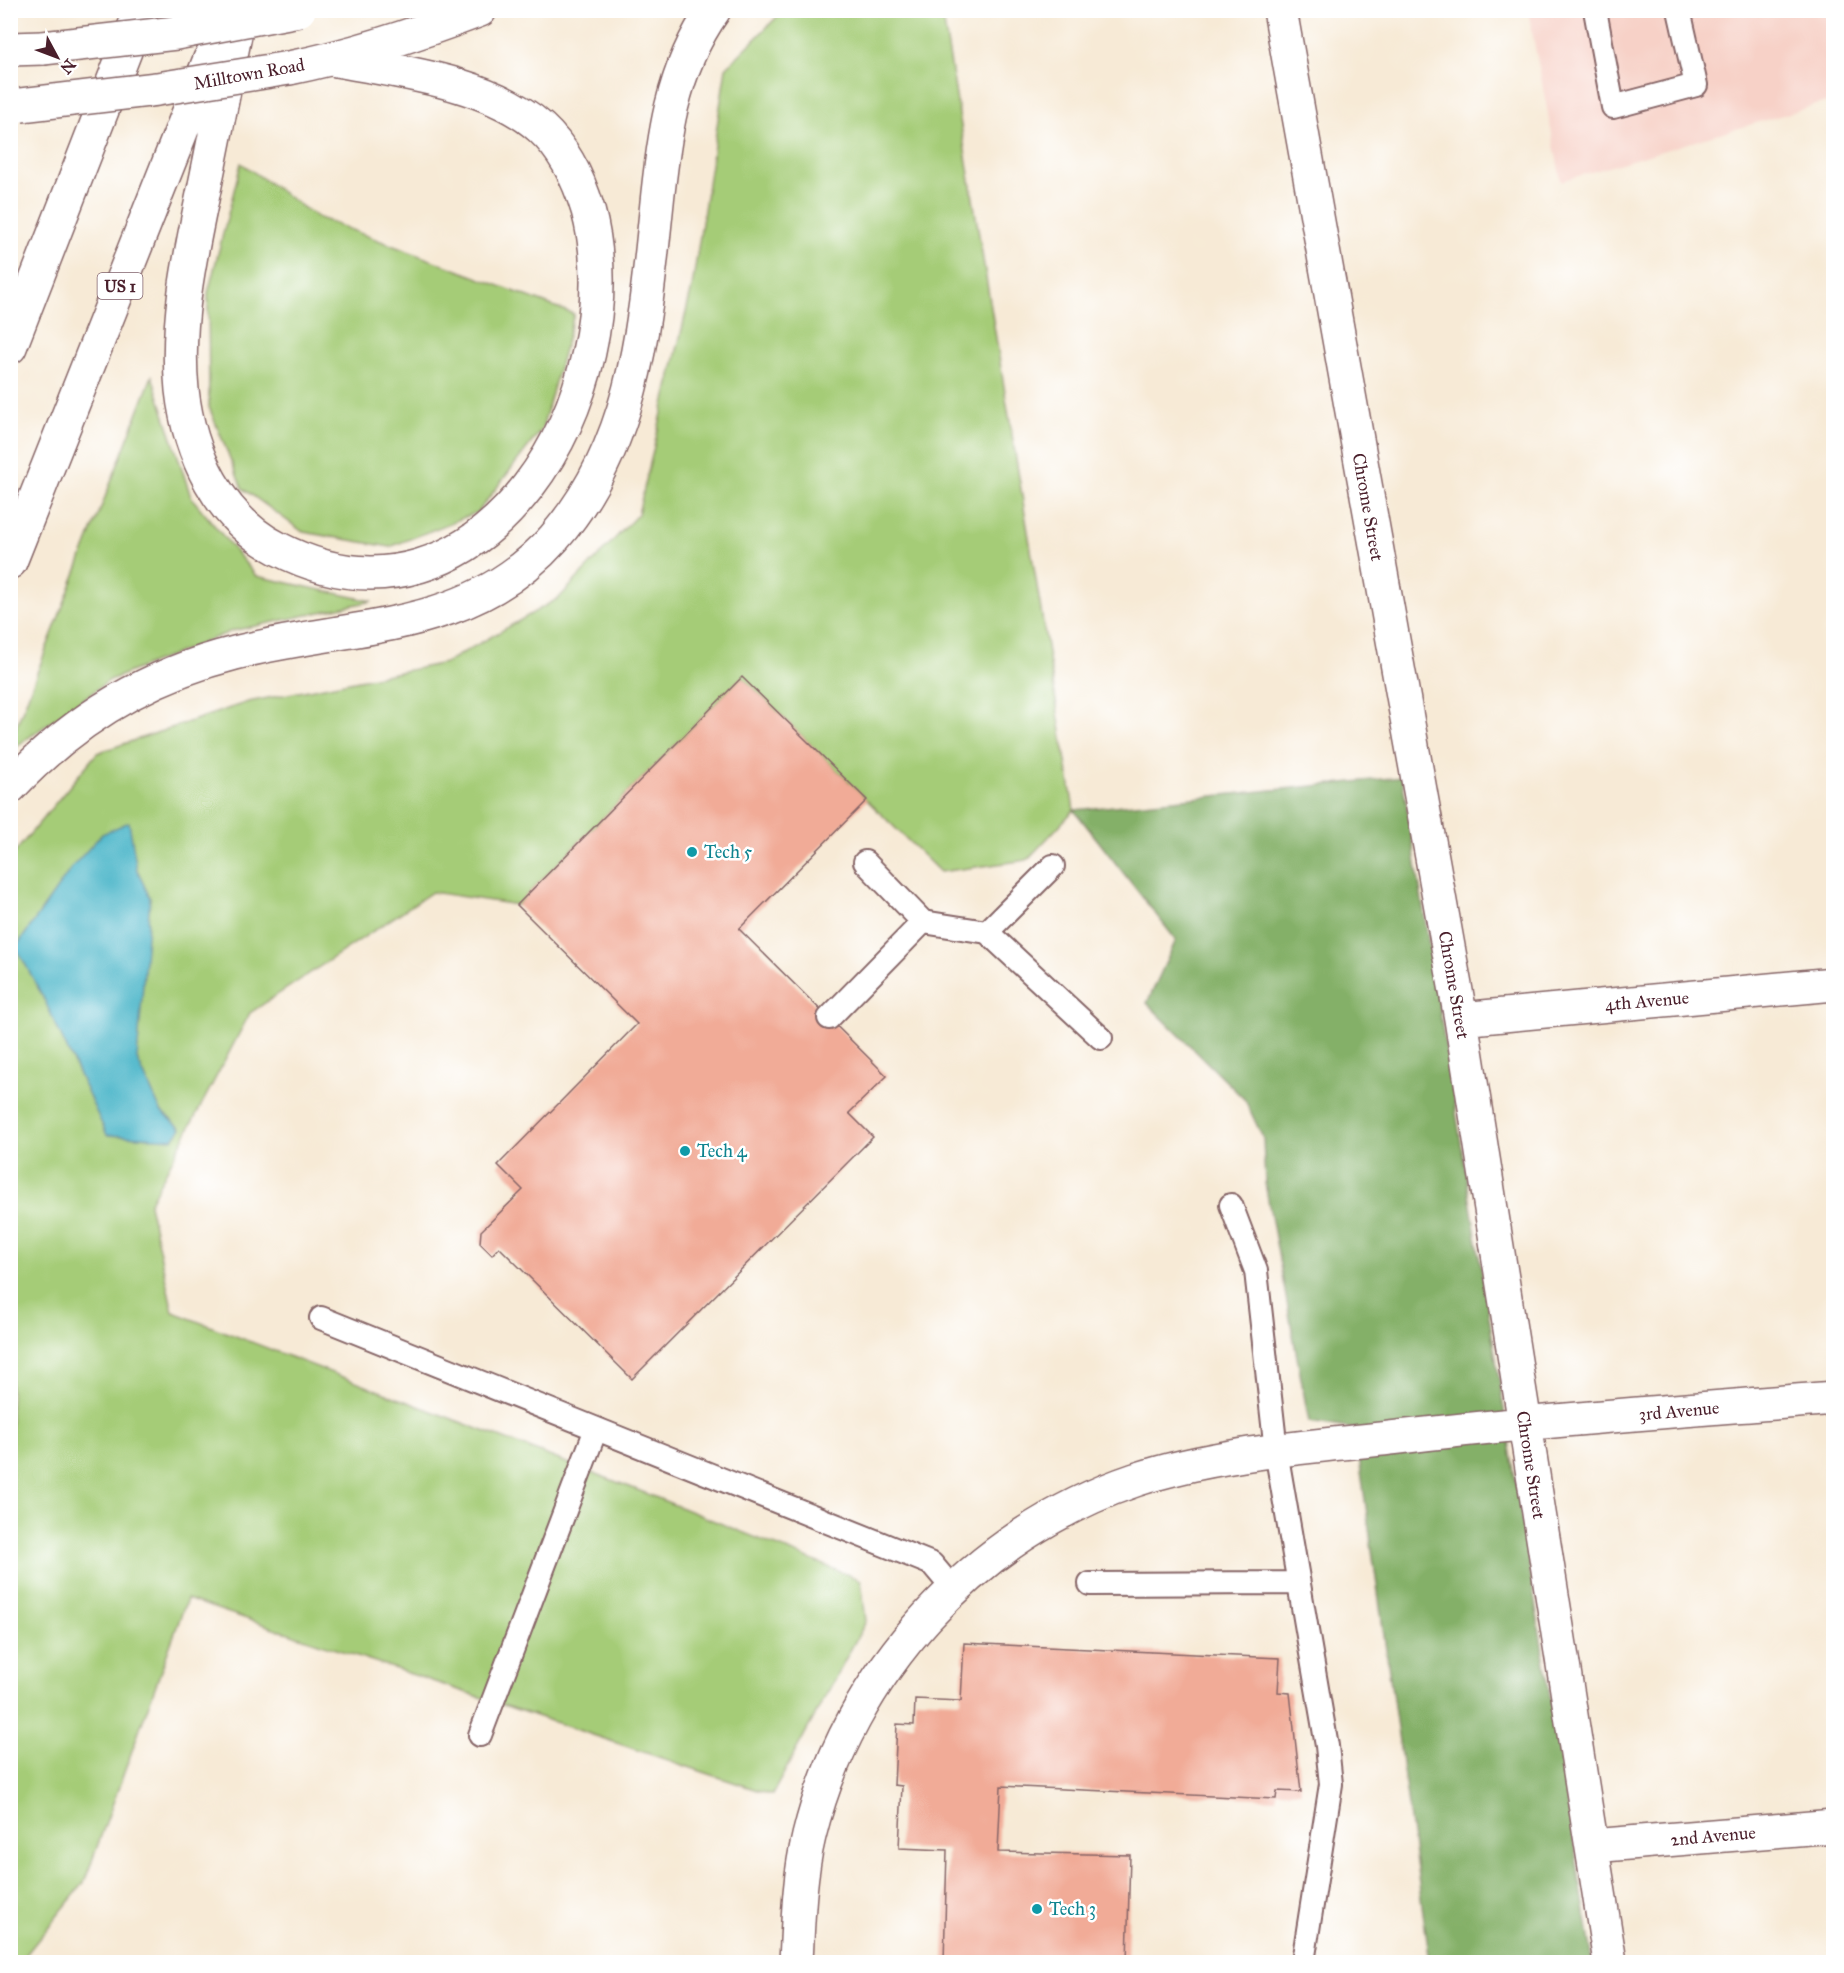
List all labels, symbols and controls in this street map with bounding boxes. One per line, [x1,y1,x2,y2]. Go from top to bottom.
north arrow [27,27,87,87]
street label: Milltown Road [192,53,306,95]
text: N [56,55,80,78]
road number: US 1 [98,273,142,299]
street label: Chrome Street [1348,451,1388,563]
place label: Tech 5 [704,841,753,863]
marker: Tech 5 [685,845,699,859]
street label: Chrome Street [1434,929,1474,1041]
street label: 4th Avenue [1604,986,1690,1016]
place label: Tech 4 [697,1140,748,1162]
marker: Tech 4 [678,1144,692,1158]
street label: 3rd Avenue [1638,1397,1720,1425]
street label: Chrome Street [1512,1409,1551,1521]
street label: 2nd Avenue [1669,1821,1757,1851]
place label: Tech 3 [1049,1898,1096,1920]
marker: Tech 3 [1030,1902,1044,1916]

